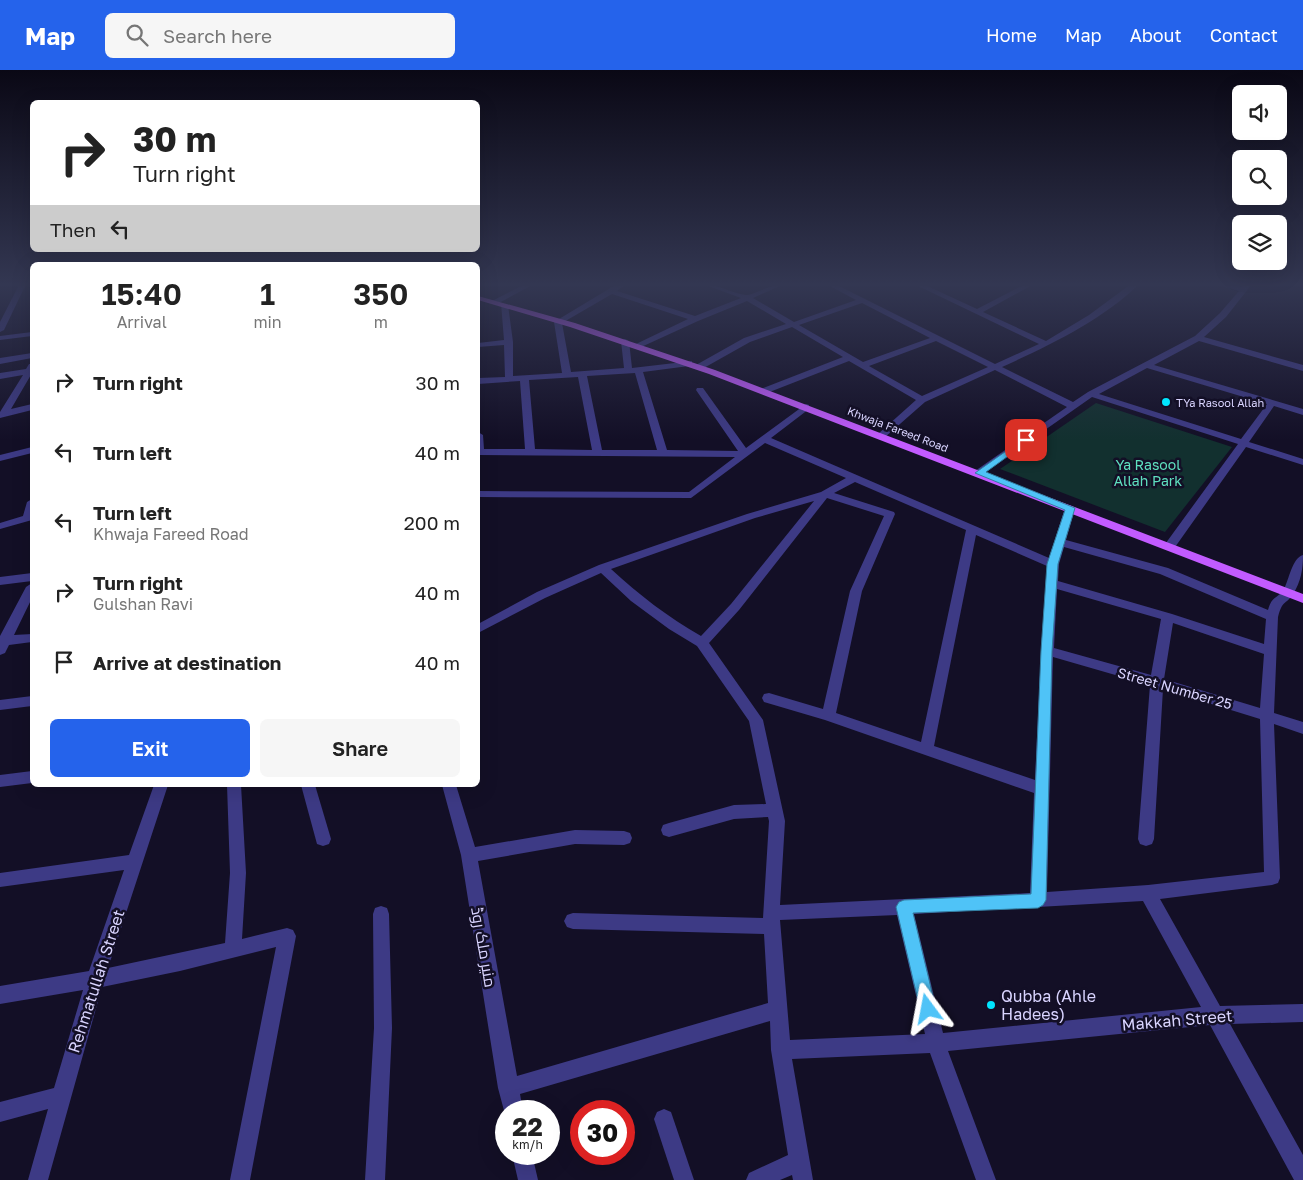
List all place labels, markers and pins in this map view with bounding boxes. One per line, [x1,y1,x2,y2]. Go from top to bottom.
marker: TYa Rasool Allah [1160,396,1172,408]
place label: TYa Rasool Allah [1176,396,1264,409]
pin [1005,419,1047,461]
place label: Qubba (Ahle Hadees) [1001,986,1096,1024]
marker: Qubba (Ahle Hadees) [985,999,997,1011]

